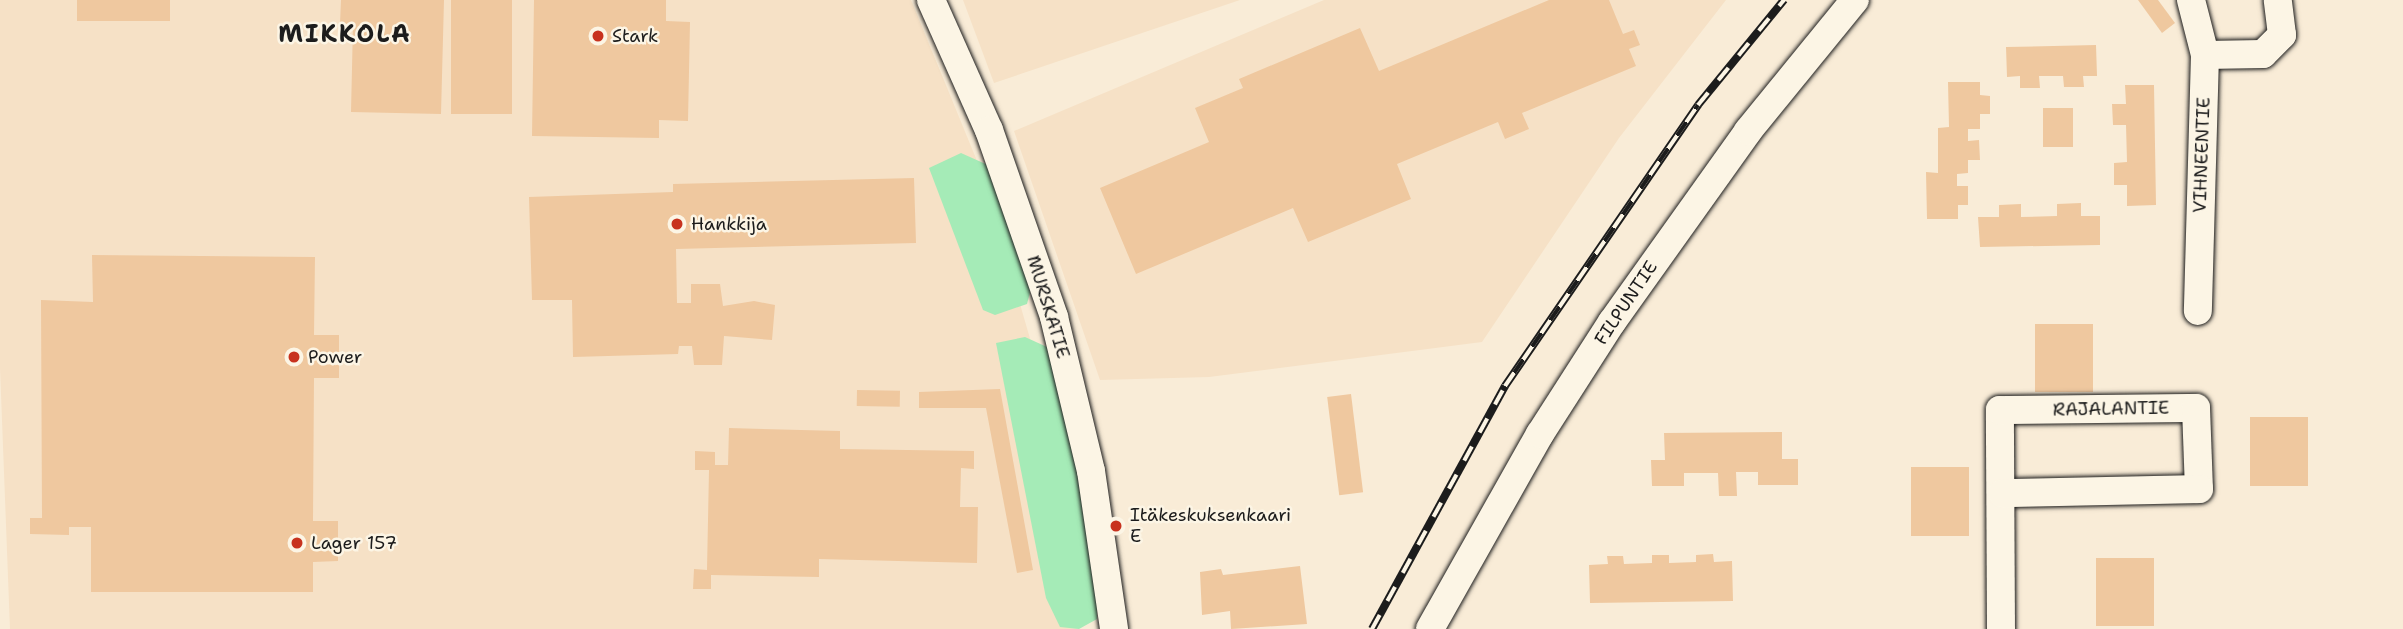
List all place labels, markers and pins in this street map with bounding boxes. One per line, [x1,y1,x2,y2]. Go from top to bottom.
place label: Stark [612,25,658,47]
marker: Stark [590,28,606,44]
place label: Hankkija [691,213,767,235]
marker: Hankkija [669,216,685,232]
place label: Power [308,346,362,368]
marker: Power [286,349,302,365]
place label: Itäkeskuksenkaari E [1130,505,1291,548]
marker: Itäkeskuksenkaari E [1108,518,1124,534]
place label: Lager 157 [311,532,397,554]
marker: Lager 157 [289,535,305,551]

